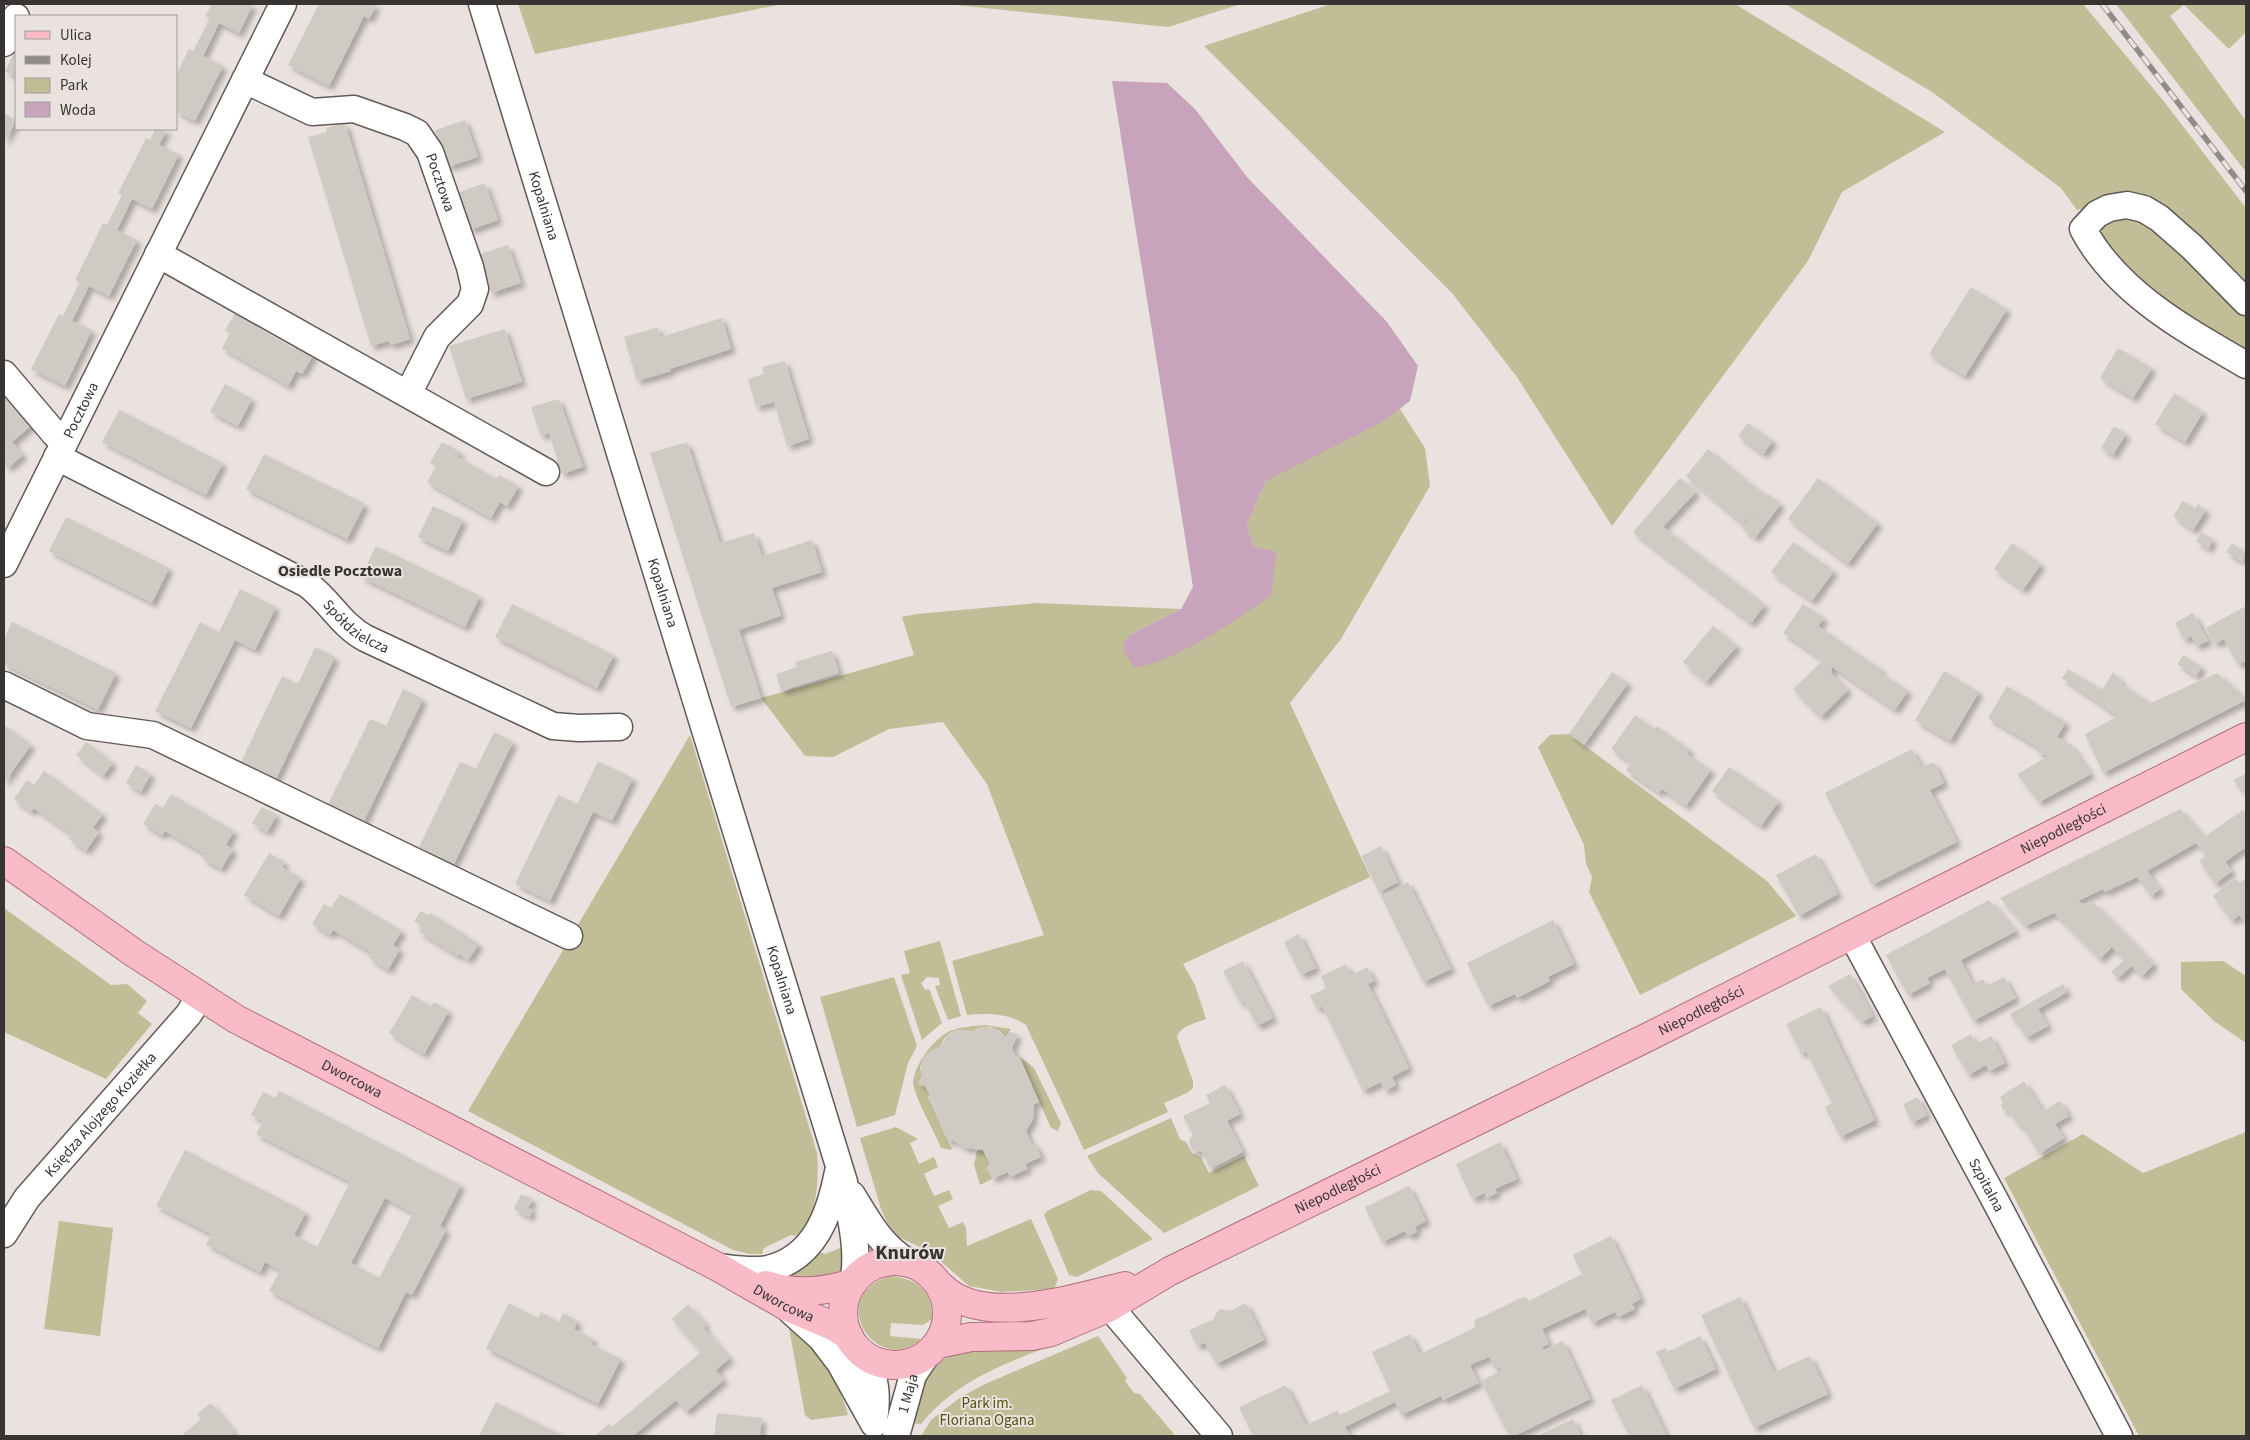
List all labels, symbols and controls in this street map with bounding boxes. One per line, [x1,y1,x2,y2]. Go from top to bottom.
legend [15,15,178,130]
text: Ulica [60,25,91,46]
text: Kolej [60,50,92,71]
text: Park [60,75,89,96]
text: Woda [60,100,96,121]
street label: Pocztowa [421,150,460,214]
street label: Kopalniana [523,168,565,243]
street label: Pocztowa [58,378,104,442]
street label: Kopalniana [642,556,683,630]
district label: Osiedle Pocztowa [278,560,402,582]
street label: Spółdzielcza [318,595,393,658]
street label: Niepodległości [2017,798,2110,859]
street label: Kopalniana [761,943,802,1017]
street label: Niepodległości [1655,980,1748,1041]
street label: Księdza Alojzego Koziełka [40,1047,161,1182]
street label: Dworcowa [318,1054,386,1103]
street label: Szpitalna [1964,1154,2010,1216]
street label: Niepodległości [1291,1159,1385,1219]
district label: Knurów [875,1239,945,1267]
street label: Dworcowa [749,1279,818,1327]
street label: 1 Maja [892,1371,923,1416]
park label: Park im. Floriana Ogana [939,1393,1035,1431]

